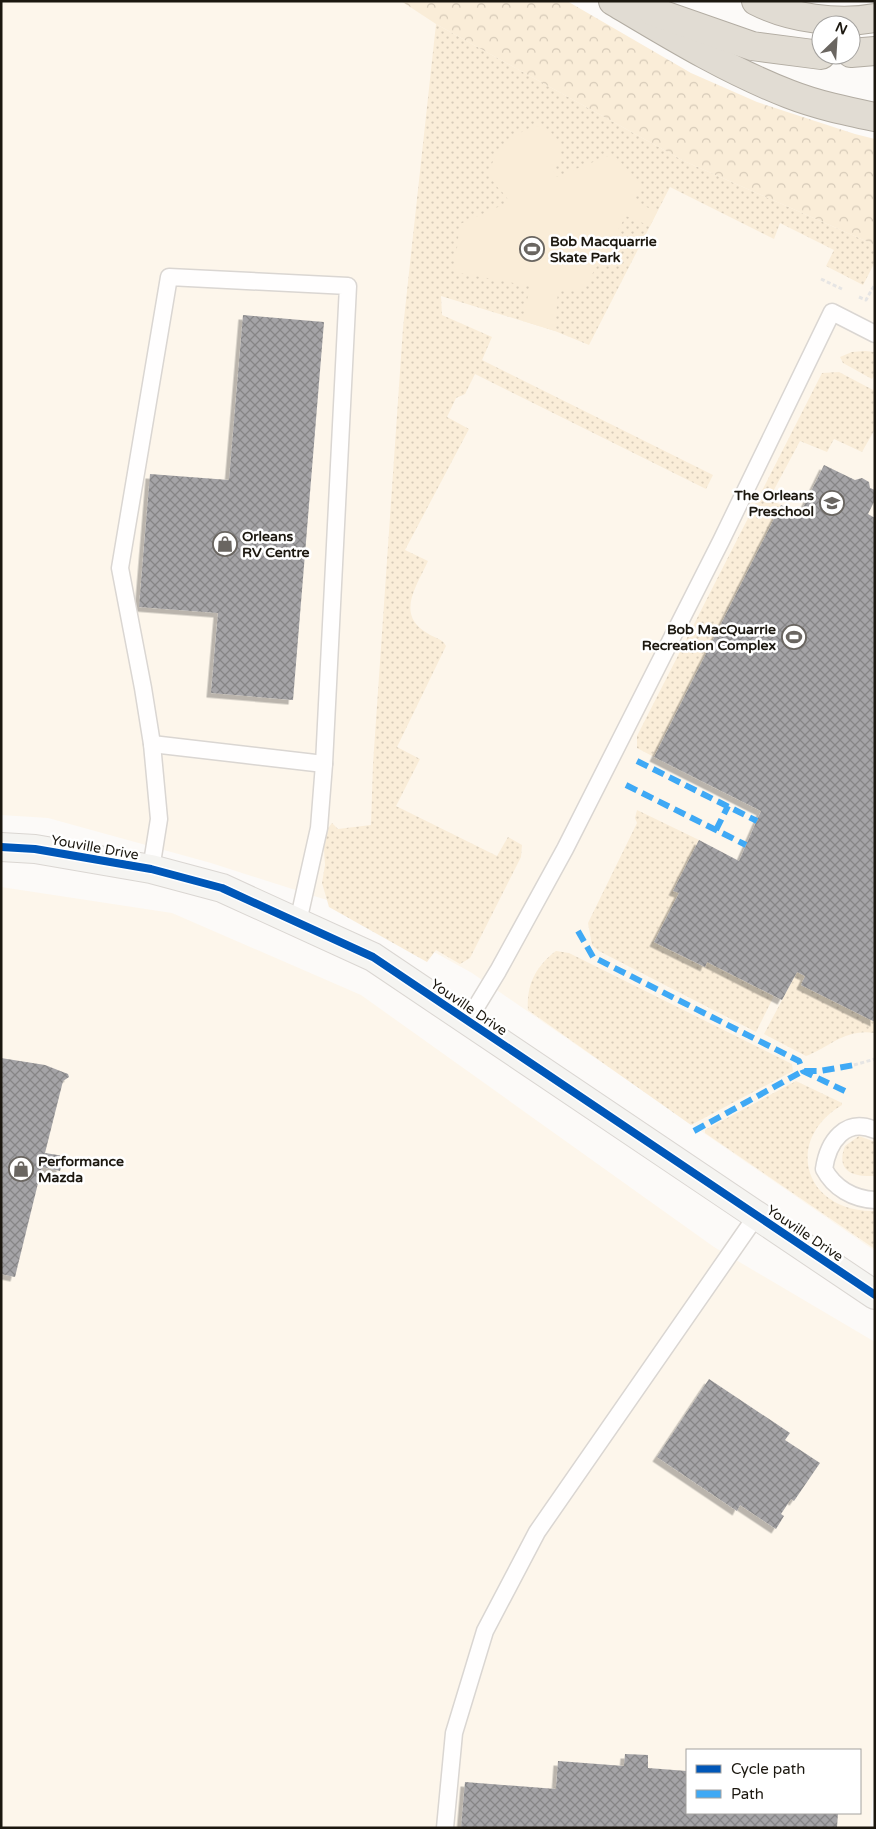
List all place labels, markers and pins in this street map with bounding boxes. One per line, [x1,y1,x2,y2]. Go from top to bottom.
place label: Bob Macquarrie Skate Park [550,233,657,266]
sports icon: Bob Macquarrie Skate Park [519,236,545,262]
place label: The Orleans Preschool [733,487,814,520]
school or university icon: The Orleans Preschool [819,490,845,516]
place label: Orleans RV Centre [242,528,310,561]
shop icon: Orleans RV Centre [212,531,238,557]
place label: Bob MacQuarrie Recreation Complex [642,621,776,654]
sports icon: Bob MacQuarrie Recreation Complex [781,624,807,650]
place label: Performance Mazda [38,1153,124,1186]
shop icon: Performance Mazda [8,1156,34,1182]

